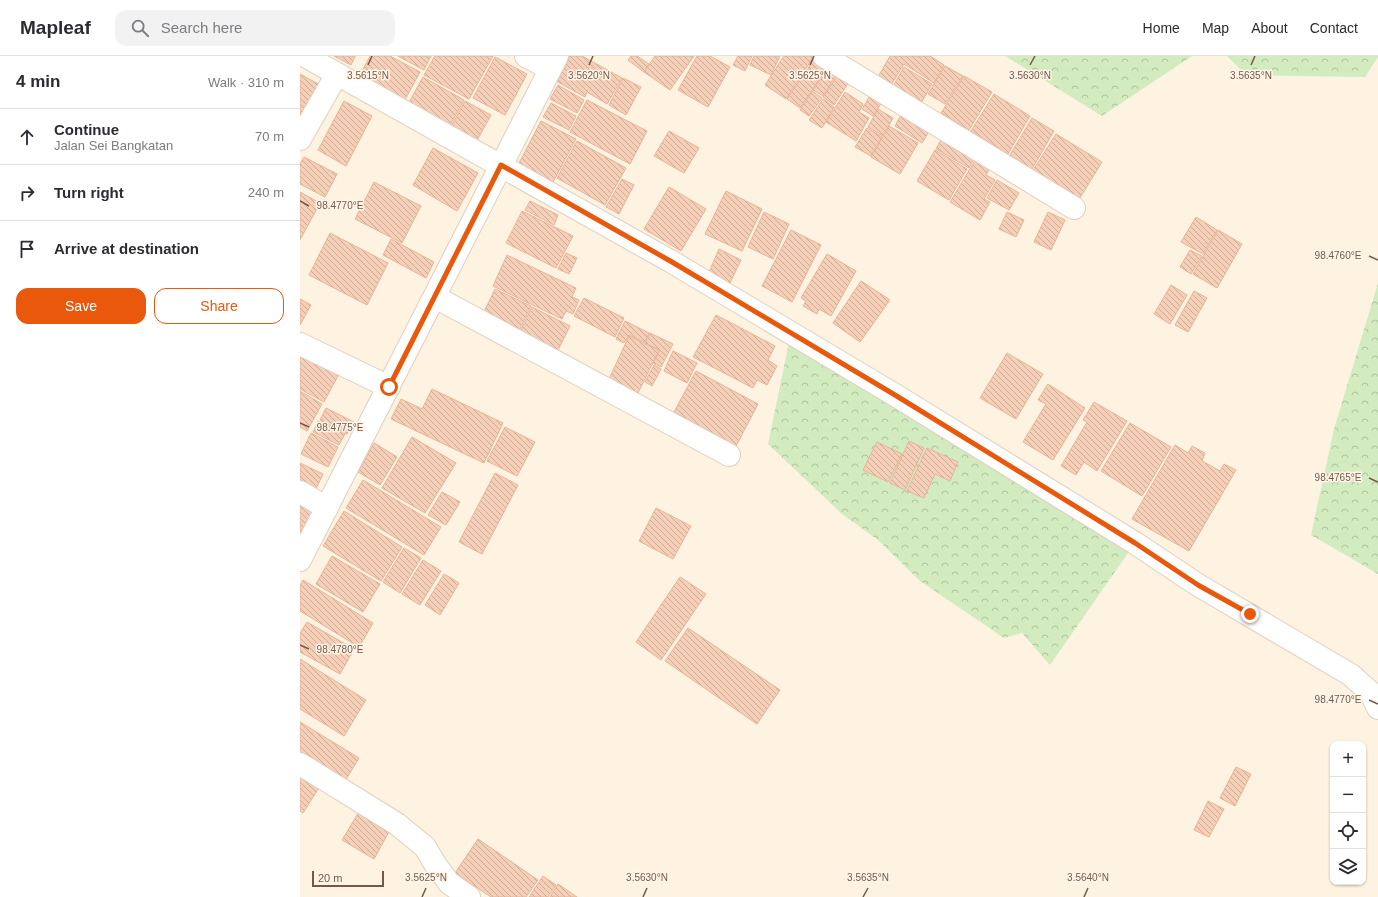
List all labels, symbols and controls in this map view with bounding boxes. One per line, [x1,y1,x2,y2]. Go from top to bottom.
search box [115,10,395,46]
text: Mapleaf [20,17,91,38]
icon: search [129,17,151,39]
text: Search here [161,19,242,36]
text: Home [1143,20,1180,36]
text: Map [1202,20,1229,36]
text: About [1251,20,1288,36]
text: Contact [1310,20,1358,36]
text: 3.5615°N [347,70,389,81]
text: 3.5620°N [568,70,610,81]
text: 3.5625°N [789,70,831,81]
text: 3.5630°N [1009,70,1051,81]
text: 3.5635°N [1230,70,1272,81]
text: 4 min [16,72,60,91]
text: Walk · 310 m [208,75,284,90]
text: Continue [54,121,119,138]
icon: ahead [16,126,38,148]
text: 70 m [255,129,284,144]
text: Jalan Sei Bangkatan [54,138,173,153]
icon: right [16,182,38,204]
text: Turn right [54,184,124,201]
text: 240 m [248,185,284,200]
text: 98.4770°E [317,200,364,211]
icon: arrive [16,238,38,260]
text: Arrive at destination [54,240,199,257]
text: 98.4760°E [1315,250,1362,261]
button: Save [16,288,146,324]
button: Share [154,288,284,324]
route start [380,378,398,396]
text: 98.4775°E [317,422,364,433]
text: 98.4765°E [1315,472,1362,483]
route end [1241,605,1259,623]
text: 98.4780°E [317,644,364,655]
text: 98.4770°E [1315,694,1362,705]
map controls [1330,741,1366,885]
button: + [1330,741,1366,777]
button: − [1330,777,1366,813]
button: locate [1330,813,1366,849]
button: layers [1330,849,1366,885]
scale bar [312,869,384,888]
text: 20 m [318,872,342,884]
text: 3.5625°N [405,872,447,883]
text: 3.5630°N [626,872,668,883]
text: 3.5635°N [847,872,889,883]
text: 3.5640°N [1067,872,1109,883]

